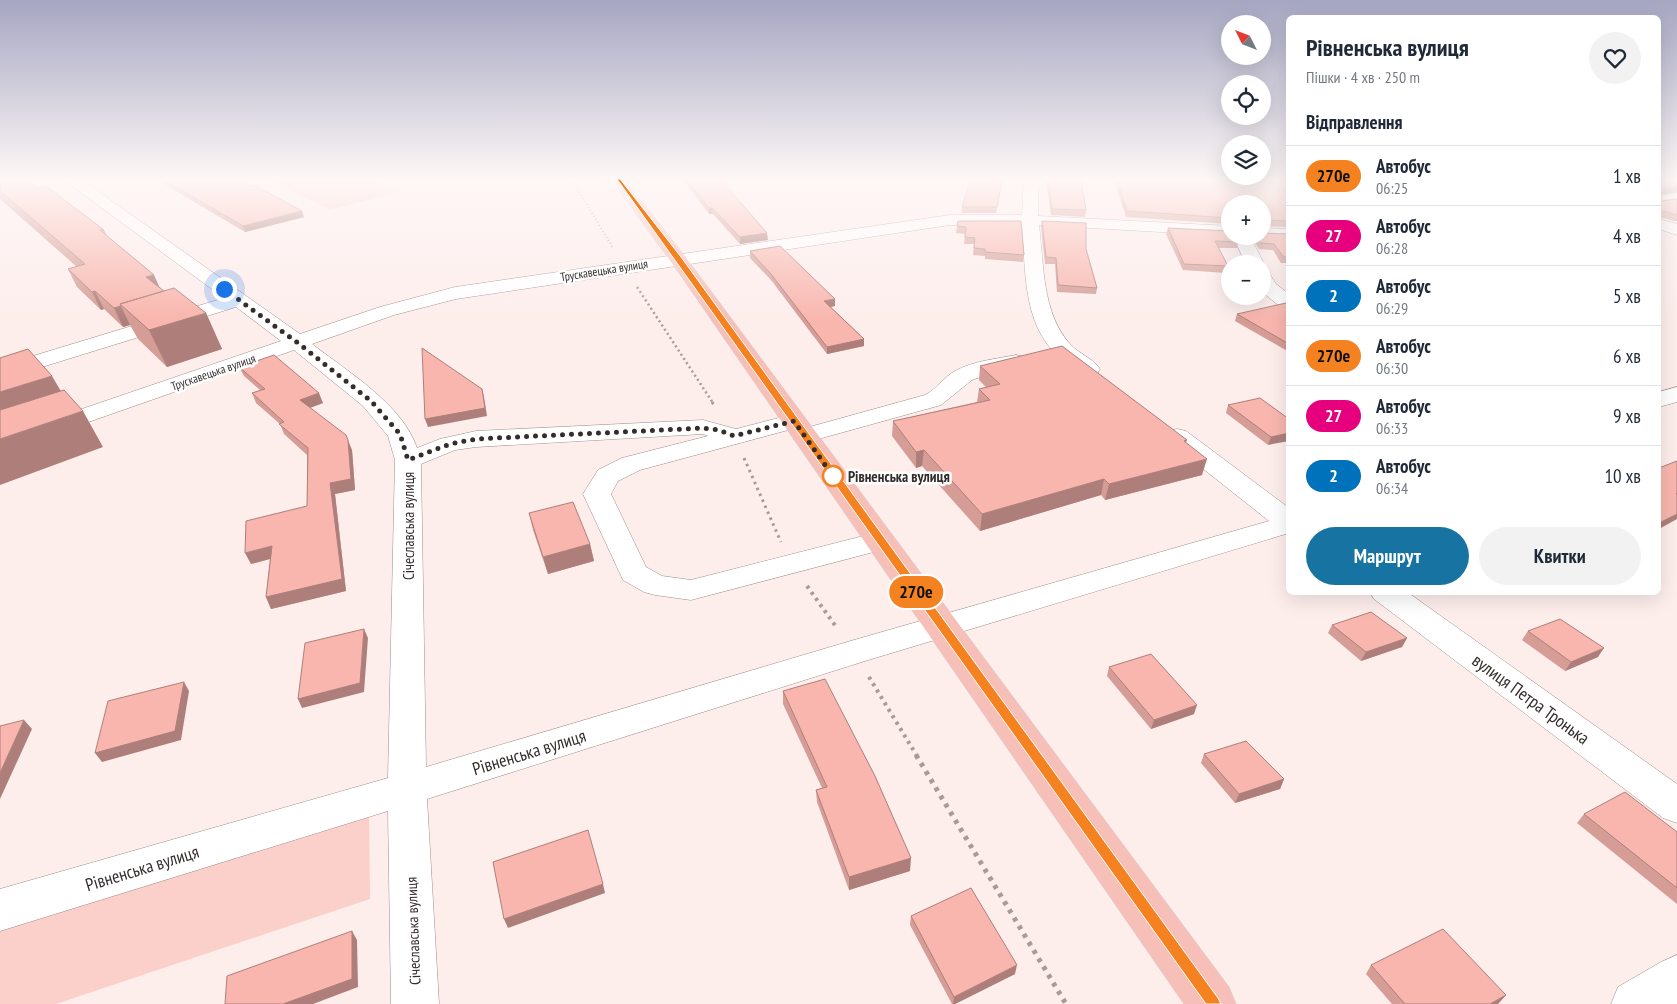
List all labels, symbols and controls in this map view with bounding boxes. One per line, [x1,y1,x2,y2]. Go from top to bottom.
north arrow [1221,15,1271,65]
map controls [1221,15,1271,305]
text: Рівненська вулиця [1306,32,1469,63]
button: heart [1589,32,1641,84]
text: Пішки · 4 хв · 250 m [1306,67,1420,87]
button: locate [1221,75,1271,125]
text: Відправлення [1306,110,1403,134]
button: layers [1221,135,1271,185]
text: Автобус [1376,154,1431,178]
text: 270е [1317,164,1350,187]
text: 1 хв [1613,164,1641,188]
text: 06:25 [1376,178,1408,198]
button: + [1221,195,1271,245]
text: Автобус [1376,214,1431,238]
text: 27 [1325,224,1342,247]
text: 4 хв [1613,224,1641,248]
text: 06:28 [1376,238,1408,258]
button: − [1221,255,1271,305]
street label: Трускавецька вулиця [559,256,649,284]
text: Автобус [1376,274,1431,298]
your location [212,277,237,302]
text: 2 [1329,284,1338,307]
text: 5 хв [1613,284,1641,308]
text: 06:29 [1376,298,1408,318]
text: Автобус [1376,334,1431,358]
text: 270е [1317,344,1350,367]
text: 6 хв [1613,344,1641,368]
street label: Трускавецька вулиця [169,350,258,393]
text: 06:30 [1376,358,1408,378]
text: Автобус [1376,394,1431,418]
text: 27 [1325,404,1342,427]
text: 9 хв [1613,404,1641,428]
text: 06:33 [1376,418,1408,438]
text: Автобус [1376,454,1431,478]
text: 2 [1329,464,1338,487]
text: 10 хв [1604,464,1641,488]
marker: Рівненська вулиця [822,465,844,487]
place label: Рівненська вулиця [848,467,950,486]
street label: Січеславська вулиця [399,472,418,580]
text: 06:34 [1376,478,1408,498]
button: Маршрут [1306,527,1469,585]
button: Квитки [1479,527,1641,585]
line badge: 270е [881,576,951,608]
text: 270е [899,580,933,603]
street label: вулиця Петра Тронька [1468,649,1594,749]
street label: Рівненська вулиця [469,724,589,780]
street label: Рівненська вулиця [82,840,202,896]
street label: Січеславська вулиця [402,876,424,985]

